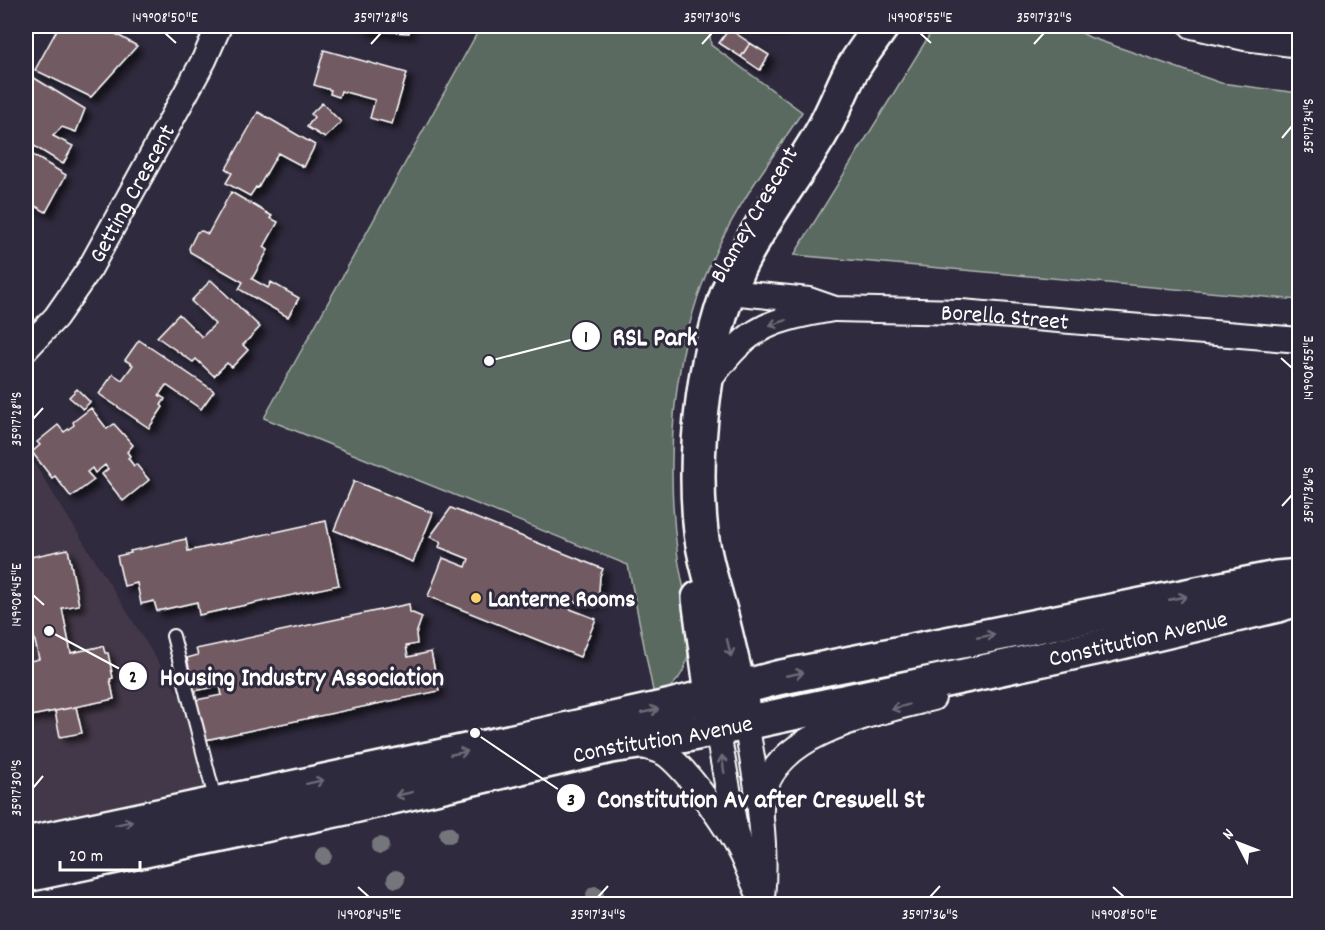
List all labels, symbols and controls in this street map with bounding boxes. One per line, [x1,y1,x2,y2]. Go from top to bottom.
text: 149°08'50"E [132,8,198,30]
text: 35°17'28"S [354,8,408,30]
text: 35°17'30"S [683,8,741,30]
text: 149°08'55"E [888,8,952,30]
text: 35°17'32"S [1016,8,1072,30]
text: 35°17'34"S [1299,98,1321,154]
street label: Getting Crescent [82,119,186,270]
street label: Blamey Crescent [703,141,808,290]
street label: Borella Street [941,298,1070,341]
callout: RSL Park [571,314,710,358]
one-way arrow [769,318,788,329]
text: RSL Park [612,321,698,358]
text: 1 [584,326,588,351]
text: 149°08'55"E [1299,336,1321,400]
text: 35°17'28"S [7,392,29,446]
text: 35°17'36"S [1299,467,1321,523]
text: 149°08'45"E [7,563,29,627]
place label: Lanterne Rooms [488,584,635,618]
marker: Lanterne Rooms [469,591,483,605]
one-way arrow [1167,592,1187,603]
street label: Constitution Avenue [1046,603,1231,677]
one-way arrow [976,630,996,641]
one-way arrow [724,638,735,658]
callout: Housing Industry Association [118,654,456,698]
text: Housing Industry Association [160,661,444,698]
text: 2 [129,666,137,691]
one-way arrow [785,668,804,679]
one-way arrow [890,702,909,713]
one-way arrow [640,704,659,716]
street label: Constitution Avenue [570,708,756,774]
one-way arrow [449,747,469,758]
one-way arrow [717,754,728,774]
text: 35°17'30"S [7,759,29,817]
one-way arrow [305,776,324,788]
callout: Constitution Av after Creswell St [556,776,937,820]
text: Constitution Av after Creswell St [597,783,925,820]
one-way arrow [395,788,414,800]
text: 3 [567,789,575,814]
north arrow [1208,813,1268,873]
one-way arrow [113,817,133,828]
text: N [1218,824,1240,845]
scale bar [60,834,140,872]
text: 20 m [69,845,103,870]
text: 149°08'45"E [337,905,401,927]
text: 35°17'34"S [570,905,626,927]
text: 35°17'36"S [902,905,958,927]
text: 149°08'50"E [1091,905,1157,927]

